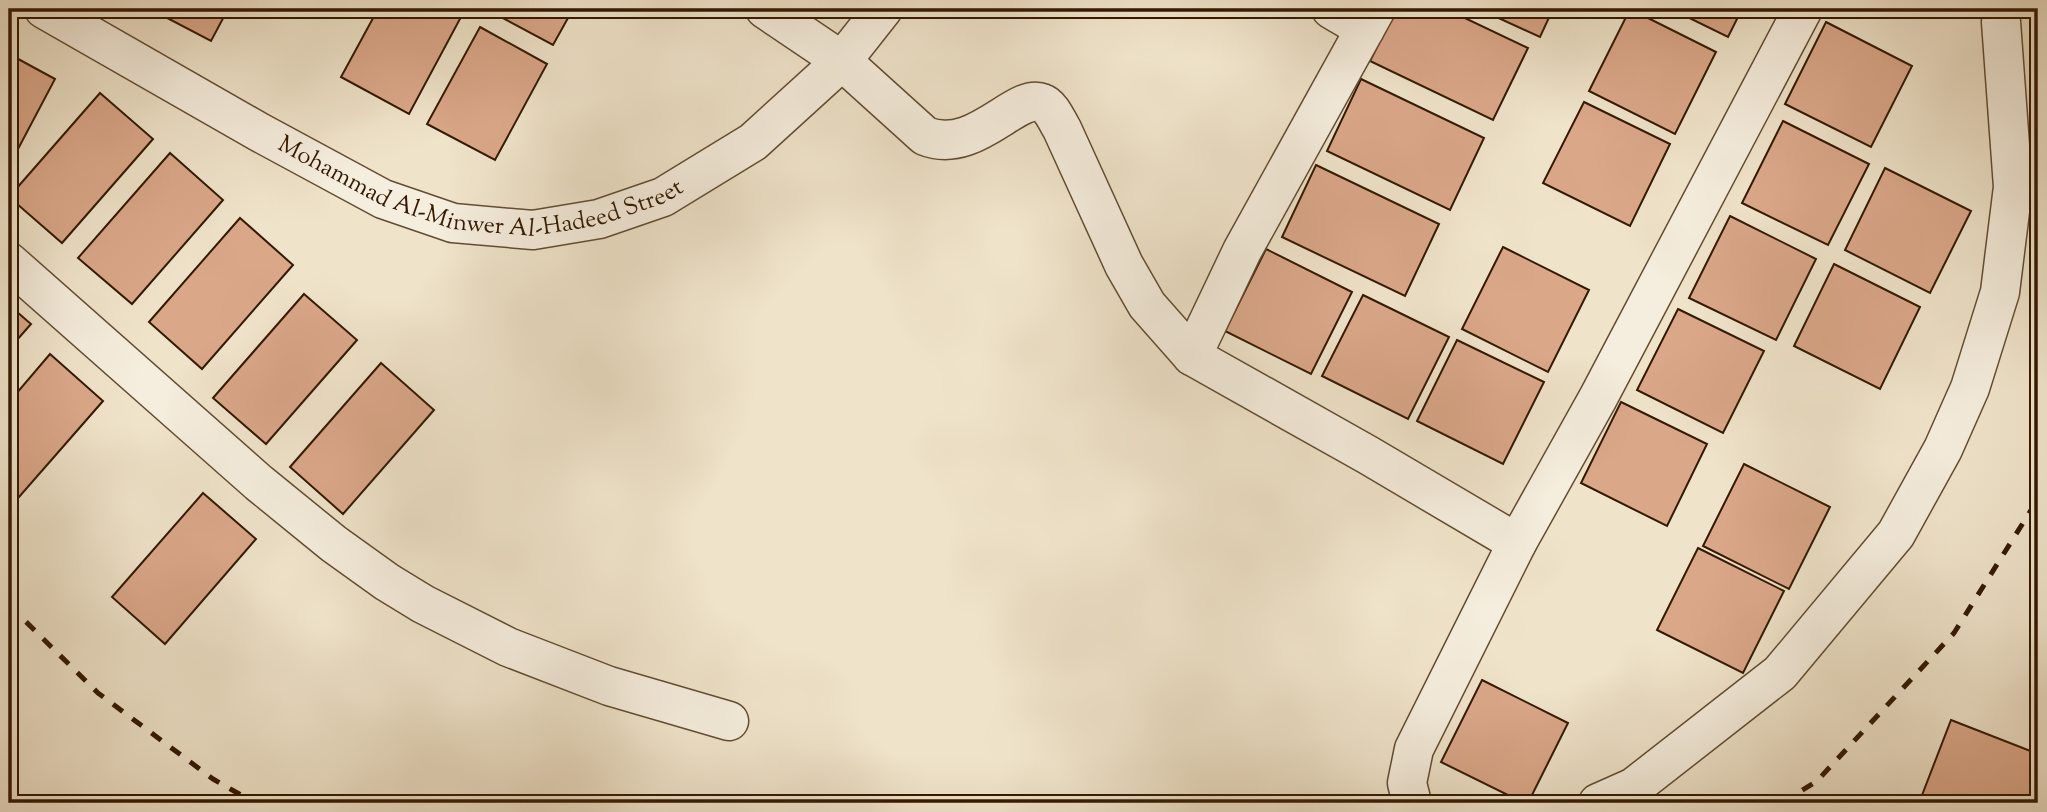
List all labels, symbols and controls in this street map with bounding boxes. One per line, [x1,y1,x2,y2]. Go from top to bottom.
street label: Mohammad Al-Minwer Al-Hadeed Street [271,128,690,247]

